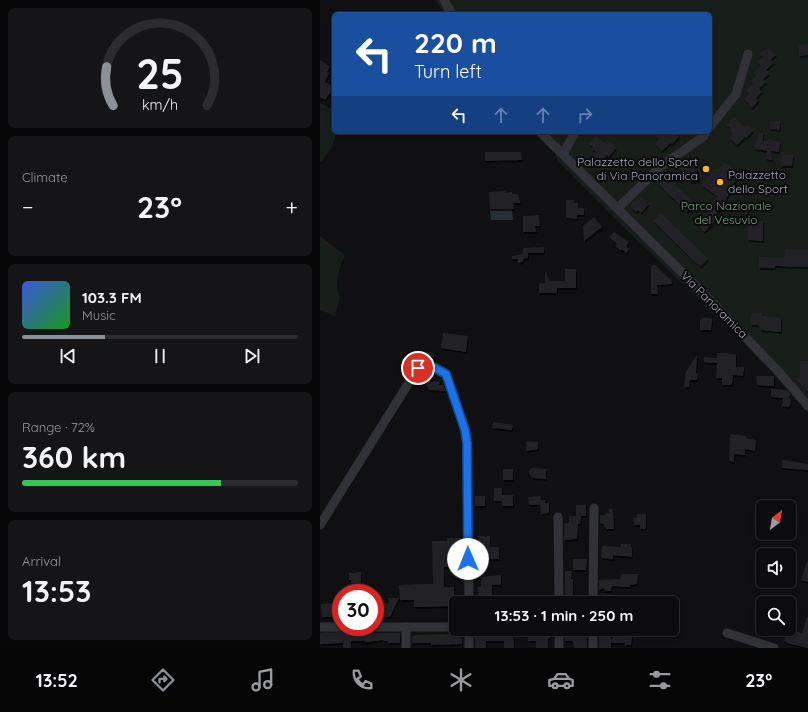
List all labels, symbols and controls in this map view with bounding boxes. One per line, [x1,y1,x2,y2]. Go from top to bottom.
text: 220 m [414,25,497,60]
icon: left [348,28,400,80]
text: 25 [136,47,184,99]
text: Turn left [414,60,482,83]
text: km/h [142,96,178,114]
icon: left [448,104,470,126]
icon: ahead [490,104,512,126]
icon: ahead [532,104,554,126]
icon: right [574,104,596,126]
place label: Palazzetto dello Sport di Via Panoramica [577,154,698,183]
marker: Palazzetto dello Sport di Via Panoramica [701,164,711,174]
place label: Palazzetto dello Sport [728,167,788,196]
text: Climate [22,169,68,185]
marker: Palazzetto dello Sport [715,177,725,187]
text: 23° [137,188,182,226]
text: − [22,193,33,221]
text: + [286,193,298,221]
park label: Parco Nazionale del Vesuvio [681,198,772,227]
street label: Via Panoramica [678,268,751,341]
text: 103.3 FM [82,288,142,307]
text: Music [82,307,116,323]
icon: previous [57,345,79,367]
icon: pause [149,345,171,367]
icon: next [241,345,263,367]
pin [401,351,435,385]
icon: arrive [407,357,429,379]
text: Range · 72% [22,419,95,435]
text: 360 km [22,438,126,476]
north arrow [756,500,796,540]
map controls [756,500,796,636]
position arrow [447,538,489,580]
button: sound [756,548,796,588]
text: Arrival [22,553,61,569]
text: 13:53 [22,572,91,610]
speed limit sign: 30 [332,584,384,636]
button: search [756,596,796,636]
text: 13:53 · 1 min · 250 m [495,606,633,625]
icon: directions [149,666,177,694]
icon: music [249,666,277,694]
icon: phone [348,666,376,694]
icon: climate [447,666,475,694]
icon: car [547,666,575,694]
icon: filters [646,666,674,694]
text: 13:52 [36,669,78,692]
text: 23° [745,669,772,692]

